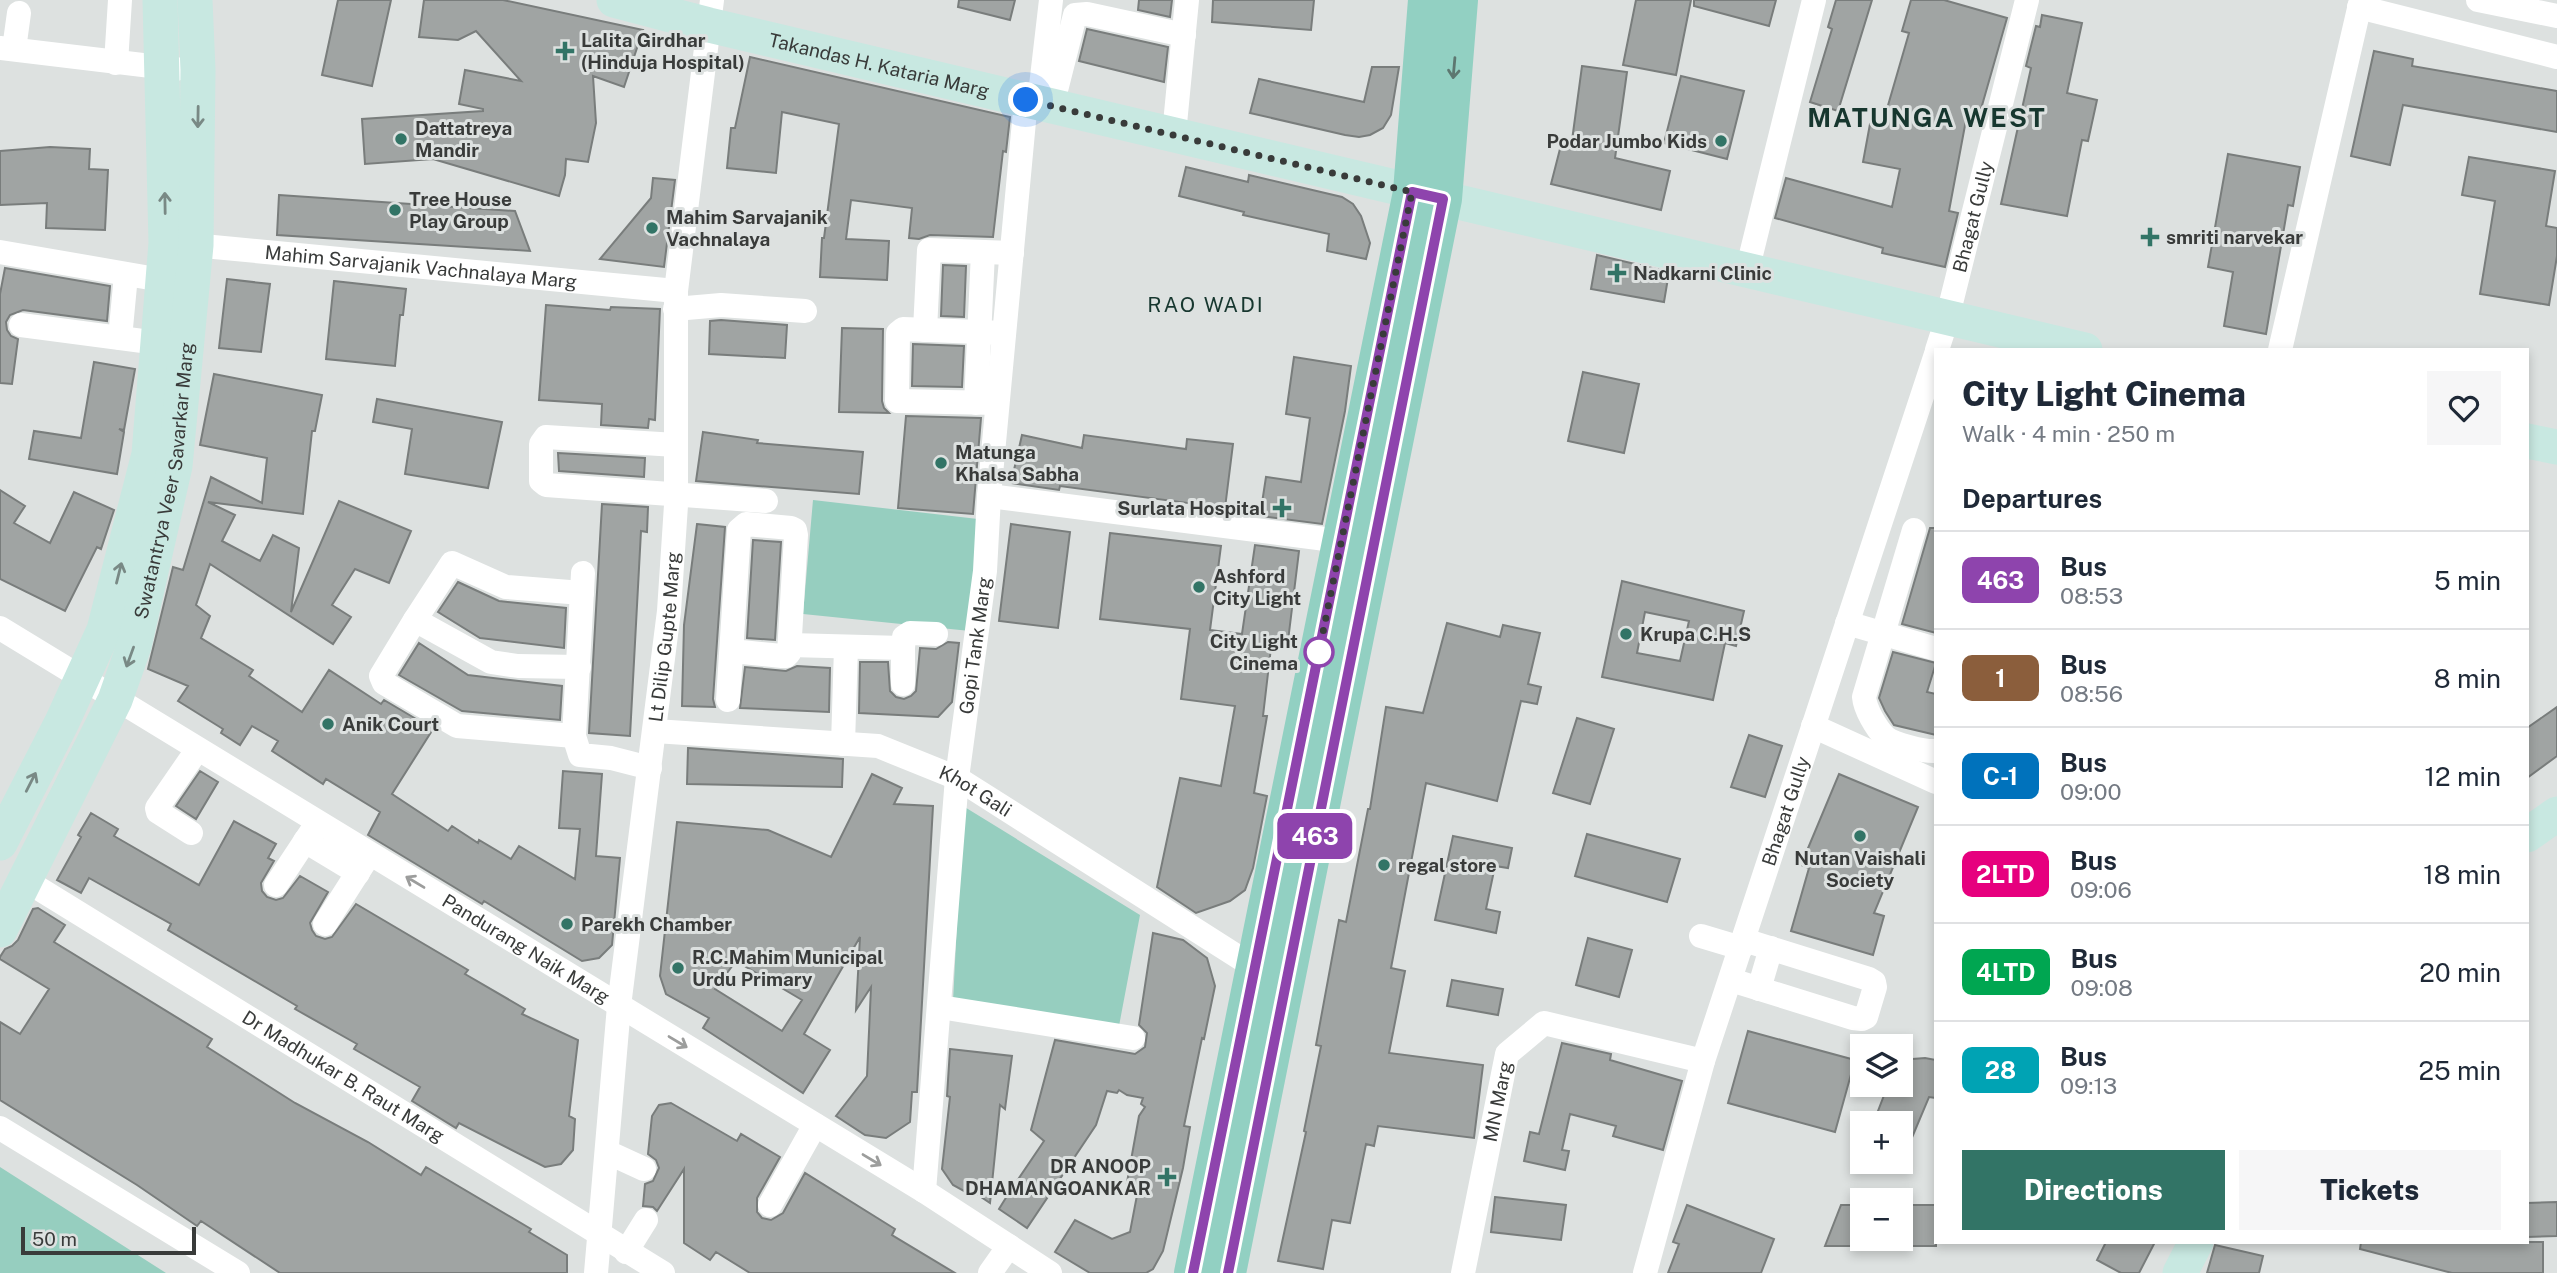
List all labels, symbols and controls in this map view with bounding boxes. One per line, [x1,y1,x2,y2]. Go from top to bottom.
street label: Takandas H. Kataria Marg [766,28,992,102]
place label: Lalita Girdhar (Hinduja Hospital) [581,29,745,73]
marker: Lalita Girdhar (Hinduja Hospital) [555,41,575,61]
one-way arrow [1447,56,1460,79]
your location [1008,82,1043,117]
district label: MATUNGA WEST [1807,102,2047,133]
one-way arrow [191,105,205,128]
place label: Dattatreya Mandir [415,117,512,161]
place label: Podar Jumbo Kids [1547,130,1707,152]
marker: Dattatreya Mandir [393,131,409,147]
marker: Podar Jumbo Kids [1713,133,1729,149]
street label: Bhagat Gully [1948,159,1997,275]
place label: Tree House Play Group [409,188,512,232]
one-way arrow [158,192,172,215]
marker: Tree House Play Group [387,202,403,218]
place label: Mahim Sarvajanik Vachnalaya [666,206,828,250]
marker: Mahim Sarvajanik Vachnalaya [644,220,660,236]
place label: smriti narvekar [2166,226,2303,248]
marker: smriti narvekar [2140,227,2160,247]
street label: Mahim Sarvajanik Vachnalaya Marg [264,241,578,293]
place label: Nadkarni Clinic [1633,262,1772,284]
marker: Nadkarni Clinic [1607,263,1627,283]
district label: RAO WADI [1147,292,1265,317]
street label: Swatantrya Veer Savarkar Marg [130,341,198,621]
button: heart [2427,371,2501,445]
text: City Light Cinema [1962,375,2246,413]
text: Walk · 4 min · 250 m [1962,420,2175,447]
place label: Matunga Khalsa Sabha [955,441,1079,485]
marker: Matunga Khalsa Sabha [933,455,949,471]
text: Departures [1962,483,2102,514]
place label: Surlata Hospital [1117,497,1266,519]
marker: Surlata Hospital [1272,498,1292,518]
street label: Lt Dilip Gupte Marg [644,551,684,723]
text: Bus [2060,551,2107,582]
one-way arrow [113,562,126,585]
place label: Ashford City Light [1213,565,1301,609]
text: 5 min [2434,565,2501,596]
text: 463 [1977,566,2024,594]
street label: Gopi Tank Marg [955,575,995,716]
marker: Ashford City Light [1191,579,1207,595]
text: 08:53 [2060,582,2123,609]
place label: Krupa C.H.S [1640,623,1751,645]
marker: Krupa C.H.S [1618,626,1634,642]
place label: City Light Cinema [1210,630,1298,674]
marker: City Light Cinema [1304,637,1334,667]
one-way arrow [123,645,136,667]
text: Bus [2060,649,2107,680]
text: 8 min [2434,663,2501,694]
text: 1 [1995,664,2006,692]
text: 08:56 [2060,680,2123,707]
place label: Anik Court [342,713,439,735]
marker: Anik Court [320,716,336,732]
text: Bus [2060,747,2107,778]
street label: Bhagat Gully [1757,753,1814,869]
street label: Khot Gali [936,761,1016,821]
text: 12 min [2425,761,2501,792]
text: C-1 [1983,762,2018,790]
one-way arrow [25,772,39,793]
text: 09:00 [2060,778,2121,805]
line badge: 463 [1275,813,1355,859]
text: 463 [1291,822,1339,850]
marker: Nutan Vaishali Society [1852,828,1868,844]
text: Bus [2070,845,2117,876]
place label: Nutan Vaishali Society [1794,847,1926,891]
place label: regal store [1398,854,1497,876]
marker: regal store [1376,857,1392,873]
text: 18 min [2423,859,2501,890]
text: 2LTD [1976,860,2035,888]
one-way arrow [405,875,425,889]
text: 09:06 [2070,876,2132,903]
street label: Pandurang Naik Marg [438,889,614,1008]
place label: Parekh Chamber [581,913,732,935]
marker: Parekh Chamber [559,916,575,932]
text: Bus [2071,943,2117,974]
place label: R.C.Mahim Municipal Urdu Primary [692,946,884,990]
text: 20 min [2419,957,2501,988]
text: 4LTD [1976,958,2036,986]
marker: R.C.Mahim Municipal Urdu Primary [670,960,686,976]
text: 09:08 [2071,974,2133,1001]
street label: Dr Madhukar B. Raut Marg [238,1006,449,1147]
map controls [1850,1034,1913,1251]
button: layers [1850,1034,1913,1097]
one-way arrow [667,1035,687,1049]
text: Bus [2060,1041,2107,1072]
text: 25 min [2418,1055,2501,1086]
text: 28 [1985,1056,2016,1084]
street label: MN Marg [1479,1059,1516,1144]
text: 09:13 [2060,1072,2117,1099]
button: + [1850,1111,1913,1174]
button: Directions [1962,1150,2225,1230]
button: Tickets [2239,1150,2501,1230]
one-way arrow [862,1153,882,1167]
place label: DR ANOOP DHAMANGOANKAR [965,1155,1151,1199]
marker: DR ANOOP DHAMANGOANKAR [1157,1167,1177,1187]
button: − [1850,1188,1913,1251]
scale bar [21,1224,196,1256]
text: 50 m [32,1228,77,1250]

